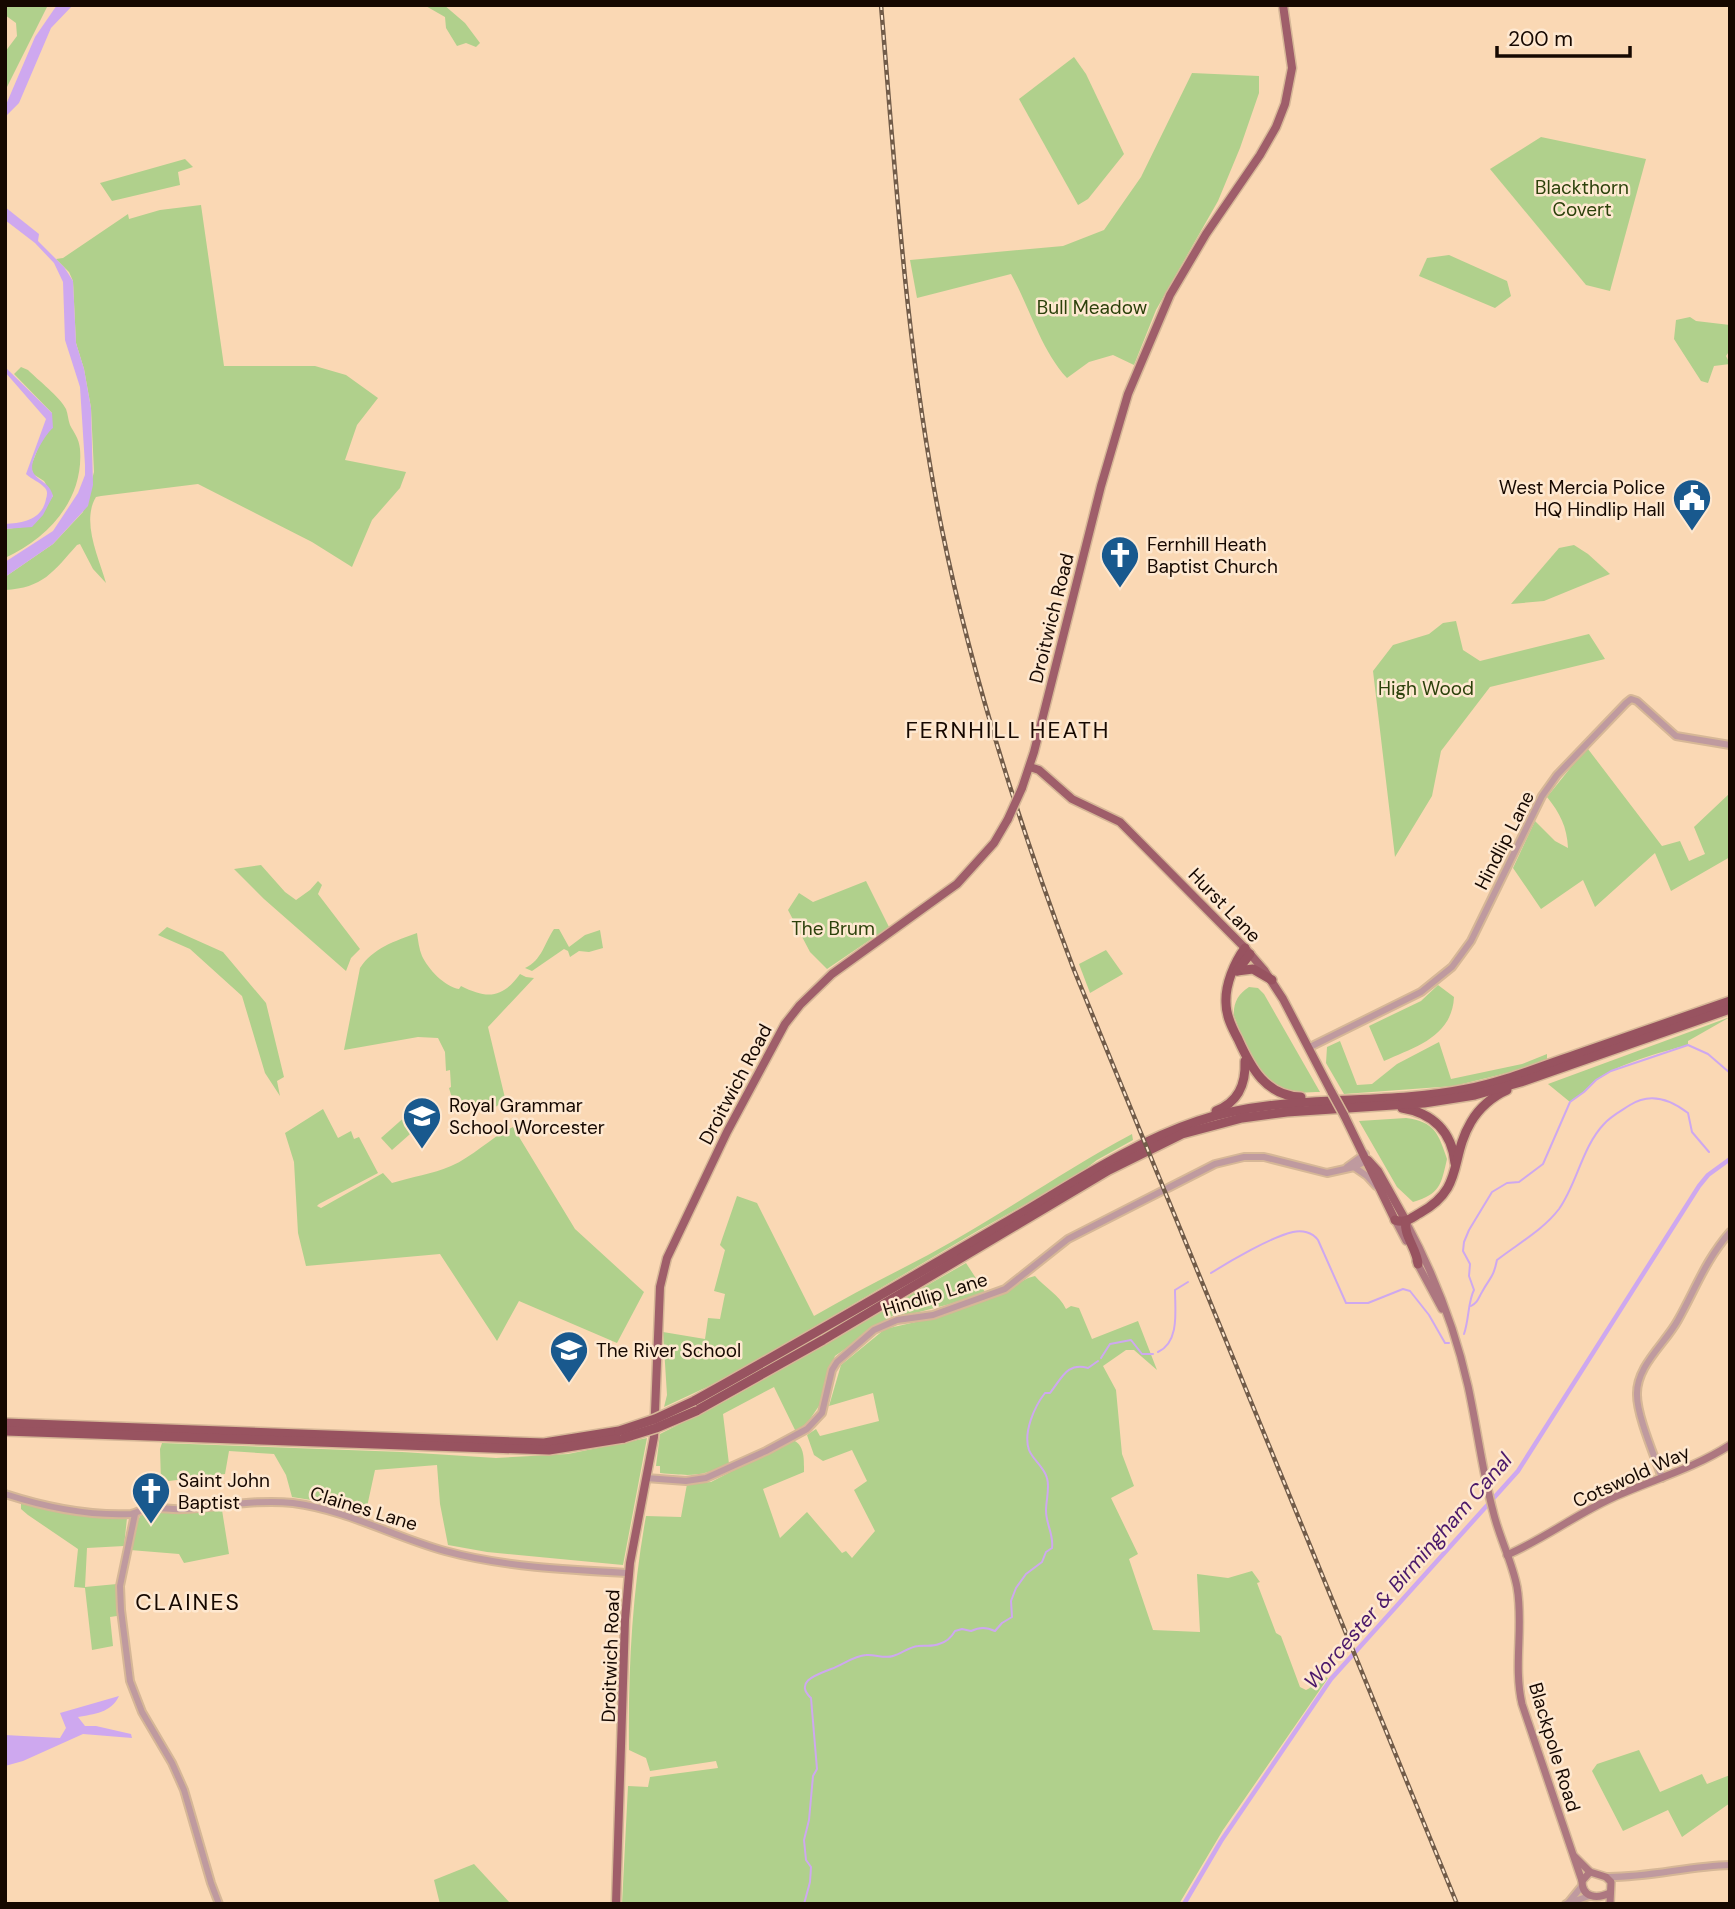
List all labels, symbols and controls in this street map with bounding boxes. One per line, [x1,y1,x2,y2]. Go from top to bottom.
scale bar [1497,14,1630,58]
text: 200 m [1508,25,1573,53]
park label: Blackthorn Covert [1535,175,1629,222]
park label: Bull Meadow [1037,295,1148,320]
place label: West Mercia Police HQ Hindlip Hall [1499,475,1665,522]
public building icon: West Mercia Police HQ Hindlip Hall [1671,477,1713,532]
place label: Fernhill Heath Baptist Church [1147,532,1278,579]
church icon: Fernhill Heath Baptist Church [1099,534,1141,589]
street label: Droitwich Road [1023,550,1080,686]
park label: High Wood [1378,676,1474,701]
district label: FERNHILL HEATH [906,715,1110,745]
street label: Hindlip Lane [1469,786,1540,894]
street label: Hurst Lane [1183,863,1266,948]
park label: The Brum [791,916,875,941]
street label: Droitwich Road [693,1020,778,1149]
place label: Royal Grammar School Worcester [449,1093,605,1140]
school or university icon: Royal Grammar School Worcester [401,1095,443,1150]
street label: Hindlip Lane [880,1267,991,1322]
school or university icon: The River School [548,1329,590,1384]
place label: The River School [596,1338,741,1363]
street label: Cotswold Way [1569,1439,1694,1513]
water label: Worcester & Birmingham Canal [1298,1447,1519,1695]
place label: Saint John Baptist [178,1468,270,1515]
church icon: Saint John Baptist [130,1470,172,1525]
street label: Claines Lane [307,1480,421,1537]
district label: CLAINES [135,1587,241,1617]
street label: Droitwich Road [596,1589,625,1723]
street label: Blackpole Road [1523,1679,1586,1815]

